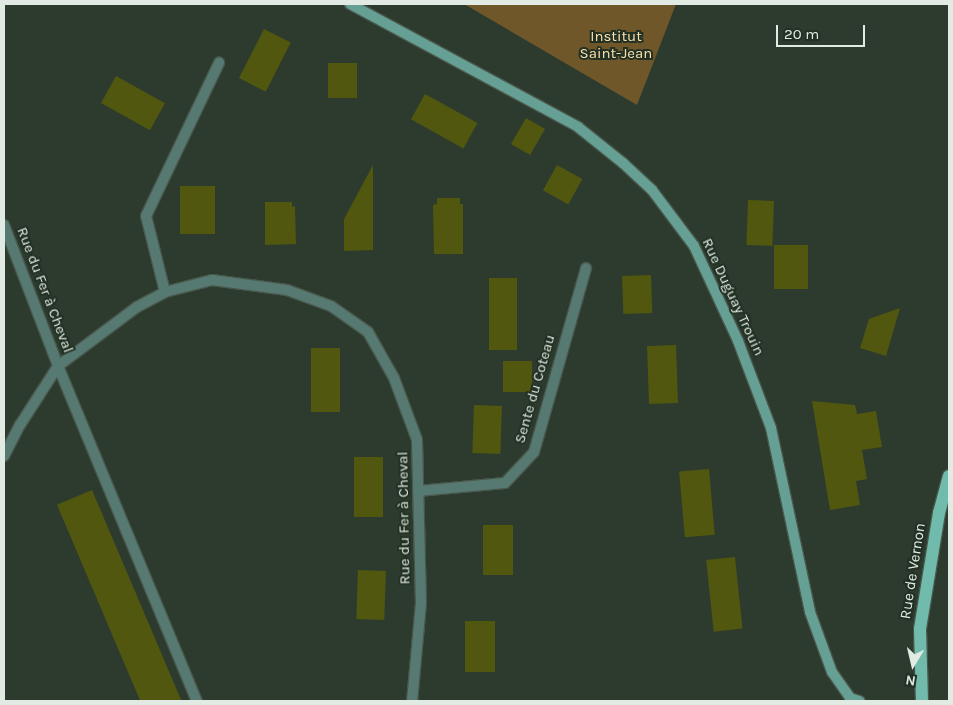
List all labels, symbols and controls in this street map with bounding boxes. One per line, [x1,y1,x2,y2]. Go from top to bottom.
scale bar [778,15,867,47]
text: 20 m [784,25,819,43]
park label: Institut Saint-Jean [580,27,652,62]
street label: Rue du Fer à Cheval [13,225,77,355]
street label: Rue Duguay Trouin [698,235,768,359]
street label: Sente du Coteau [511,333,559,445]
street label: Rue du Fer à Cheval [394,451,414,585]
street label: Rue de Vernon [897,522,929,620]
north arrow [888,640,938,690]
text: N [904,671,917,689]

